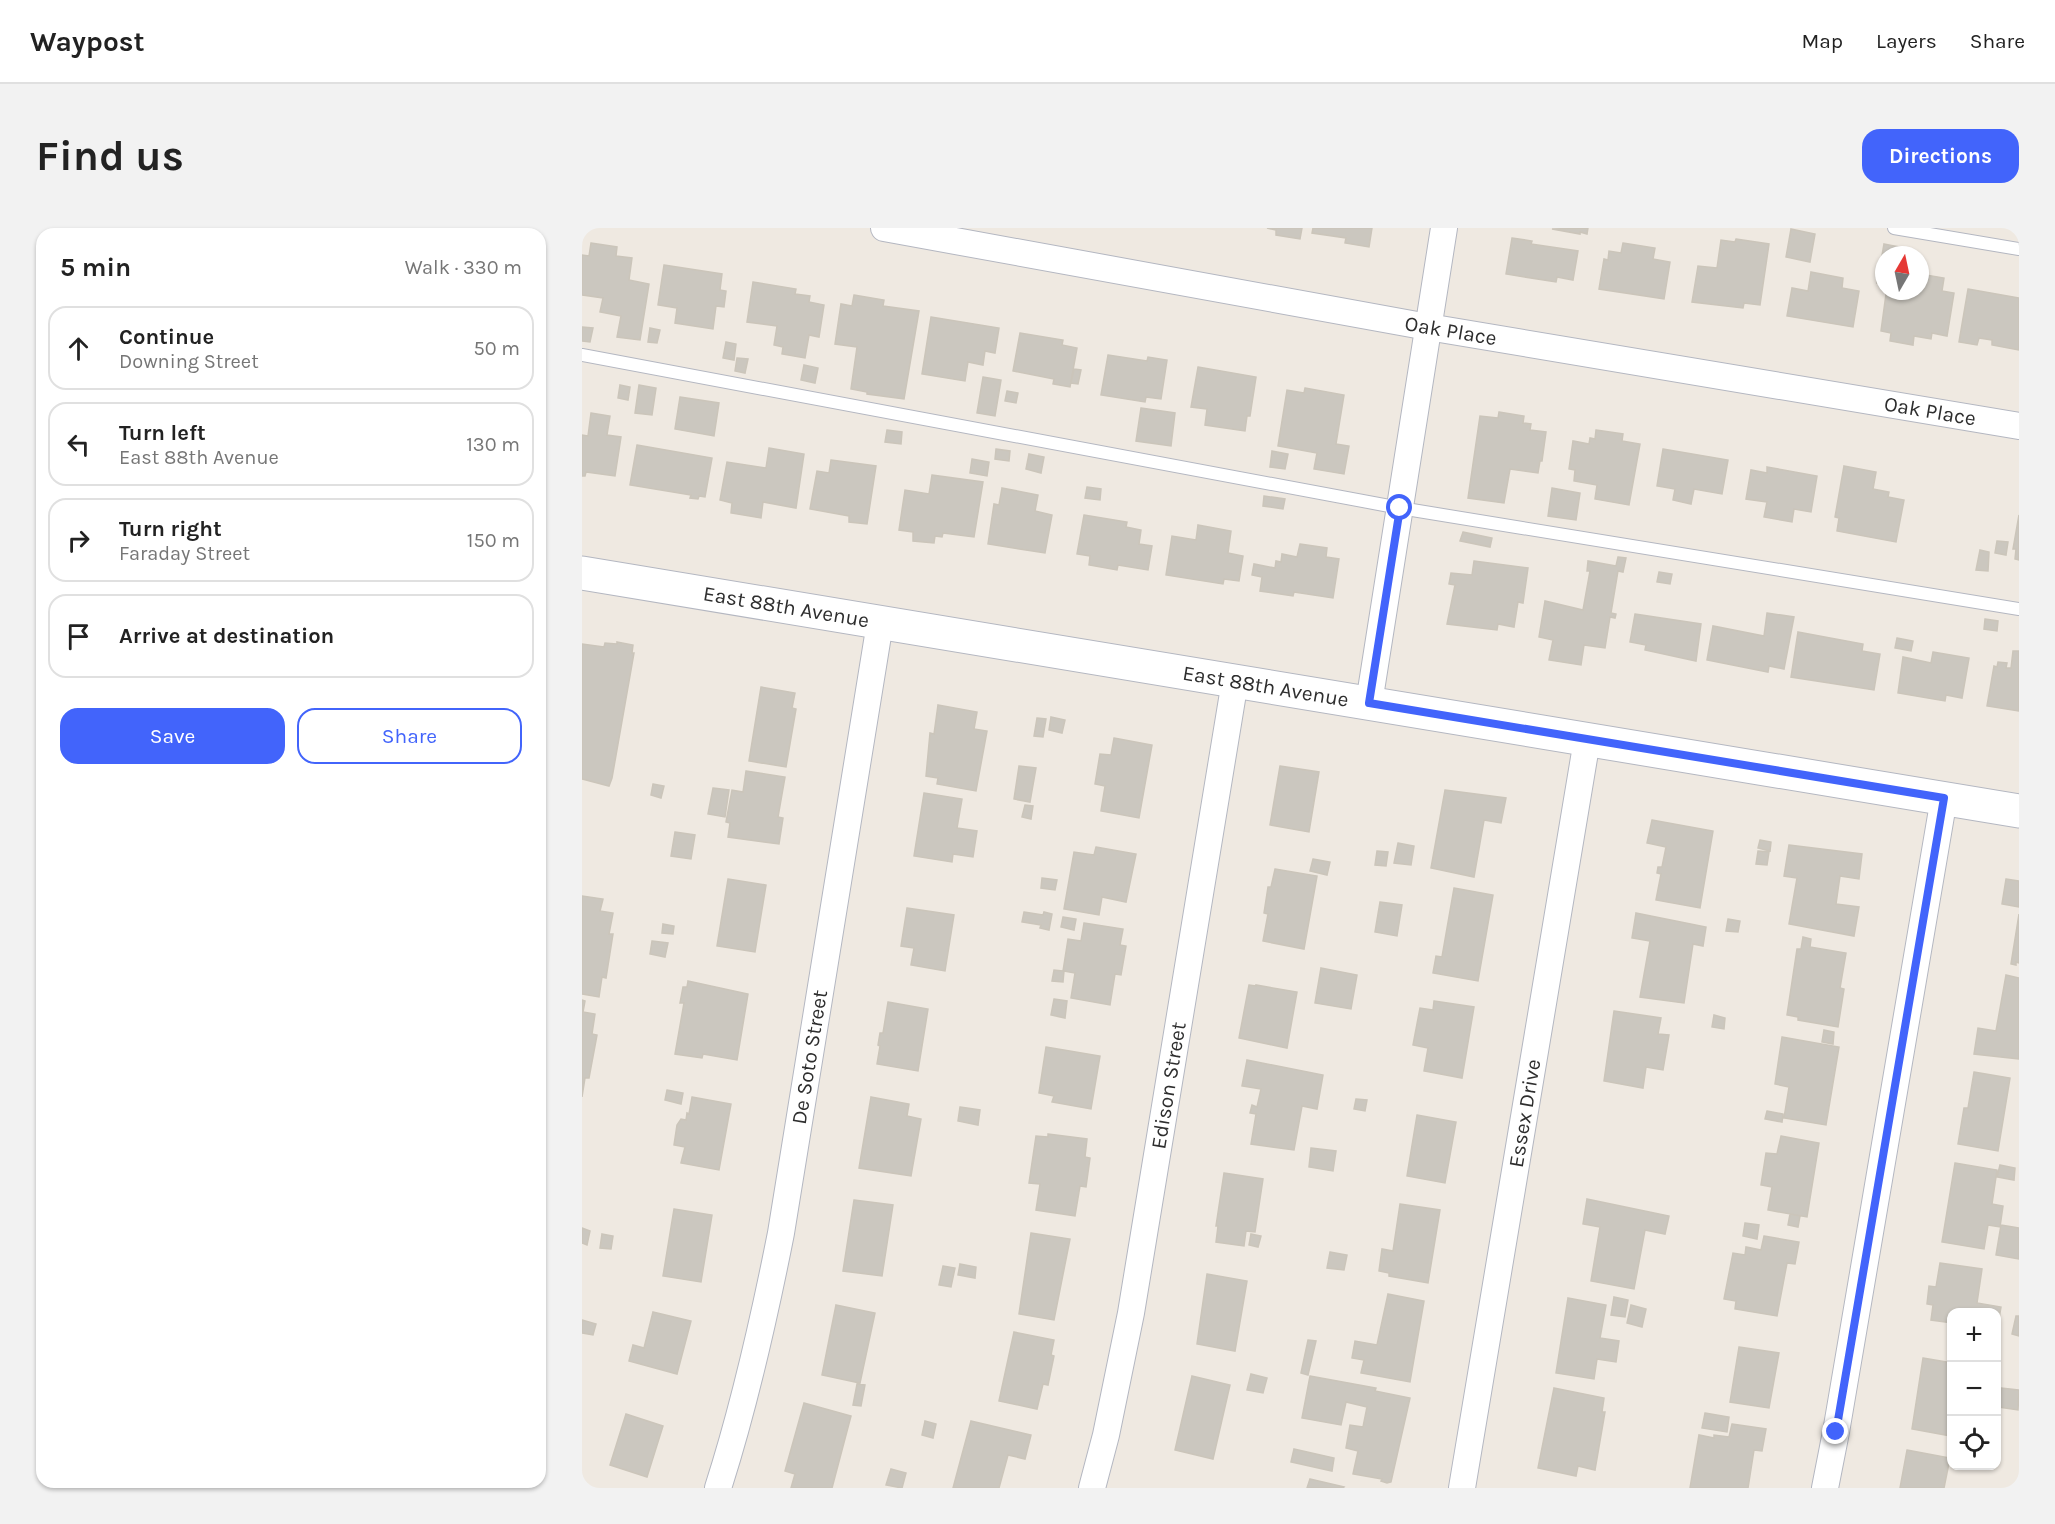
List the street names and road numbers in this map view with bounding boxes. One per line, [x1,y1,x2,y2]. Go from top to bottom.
street label: Oak Place [1403,311,1498,350]
street label: Oak Place [1882,392,1978,431]
street label: East 88th Avenue [701,581,871,632]
street label: East 88th Avenue [1181,661,1350,712]
street label: De Soto Street [787,988,832,1126]
street label: Edison Street [1146,1020,1191,1151]
street label: Essex Drive [1504,1057,1545,1169]

